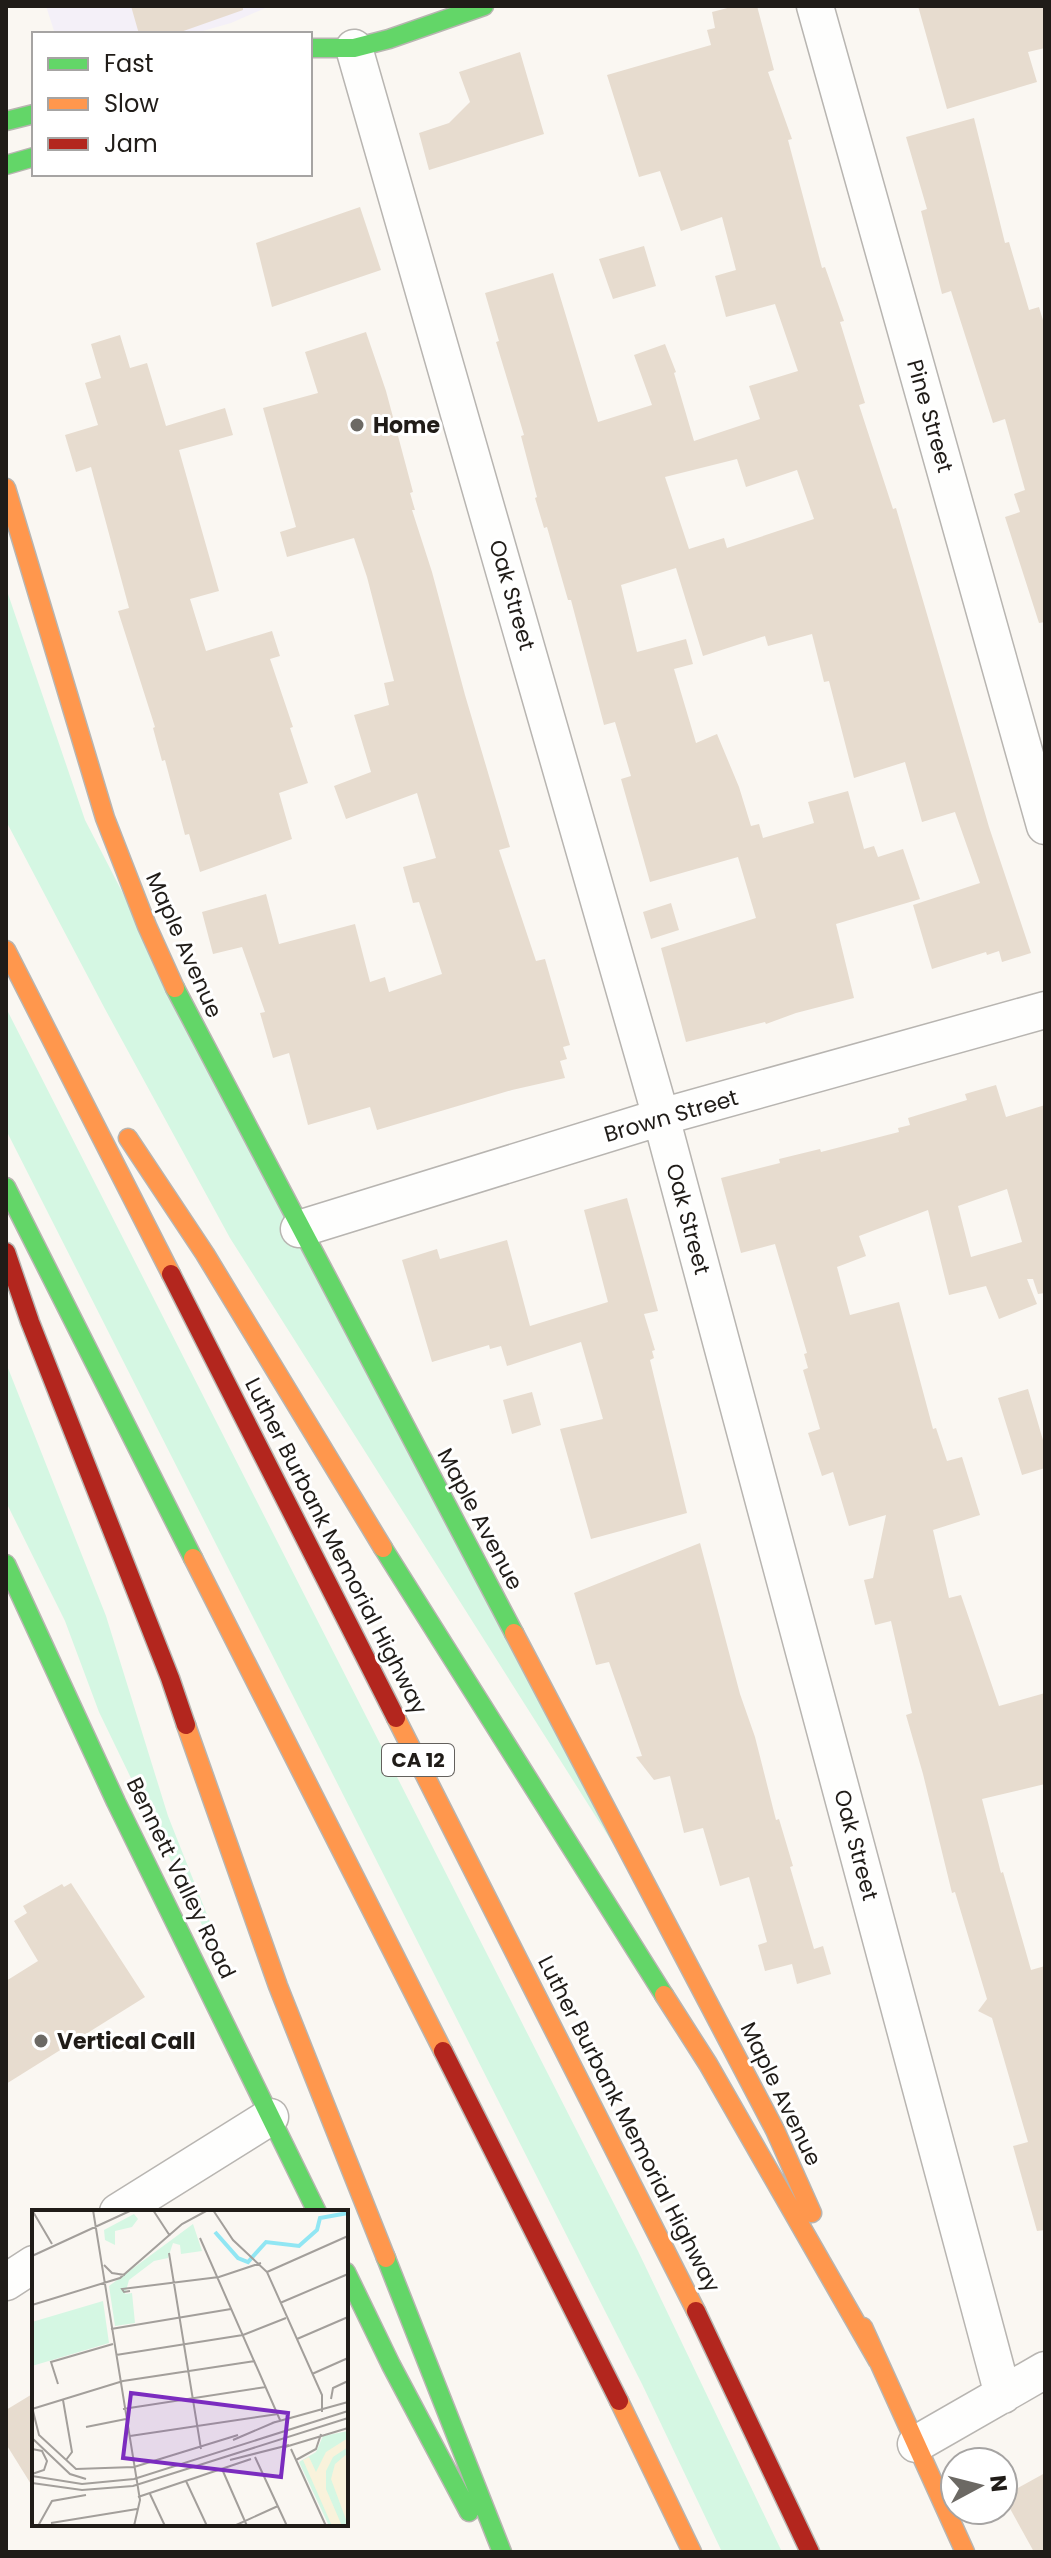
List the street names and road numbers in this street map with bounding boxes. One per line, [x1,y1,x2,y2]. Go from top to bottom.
street label: Pine Street [899,356,961,476]
street label: Oak Street [481,536,543,654]
street label: Maple Avenue [138,867,230,1023]
street label: Brown Street [600,1082,742,1150]
street label: Oak Street [658,1160,718,1278]
street label: Luther Burbank Memorial Highway [237,1372,435,1720]
street label: Maple Avenue [430,1443,530,1595]
road number: CA 12 [382,1744,454,1776]
street label: Bennett Valley Road [119,1772,243,1984]
street label: Oak Street [826,1786,886,1904]
street label: Luther Burbank Memorial Highway [530,1950,728,2298]
street label: Maple Avenue [733,2017,829,2171]

